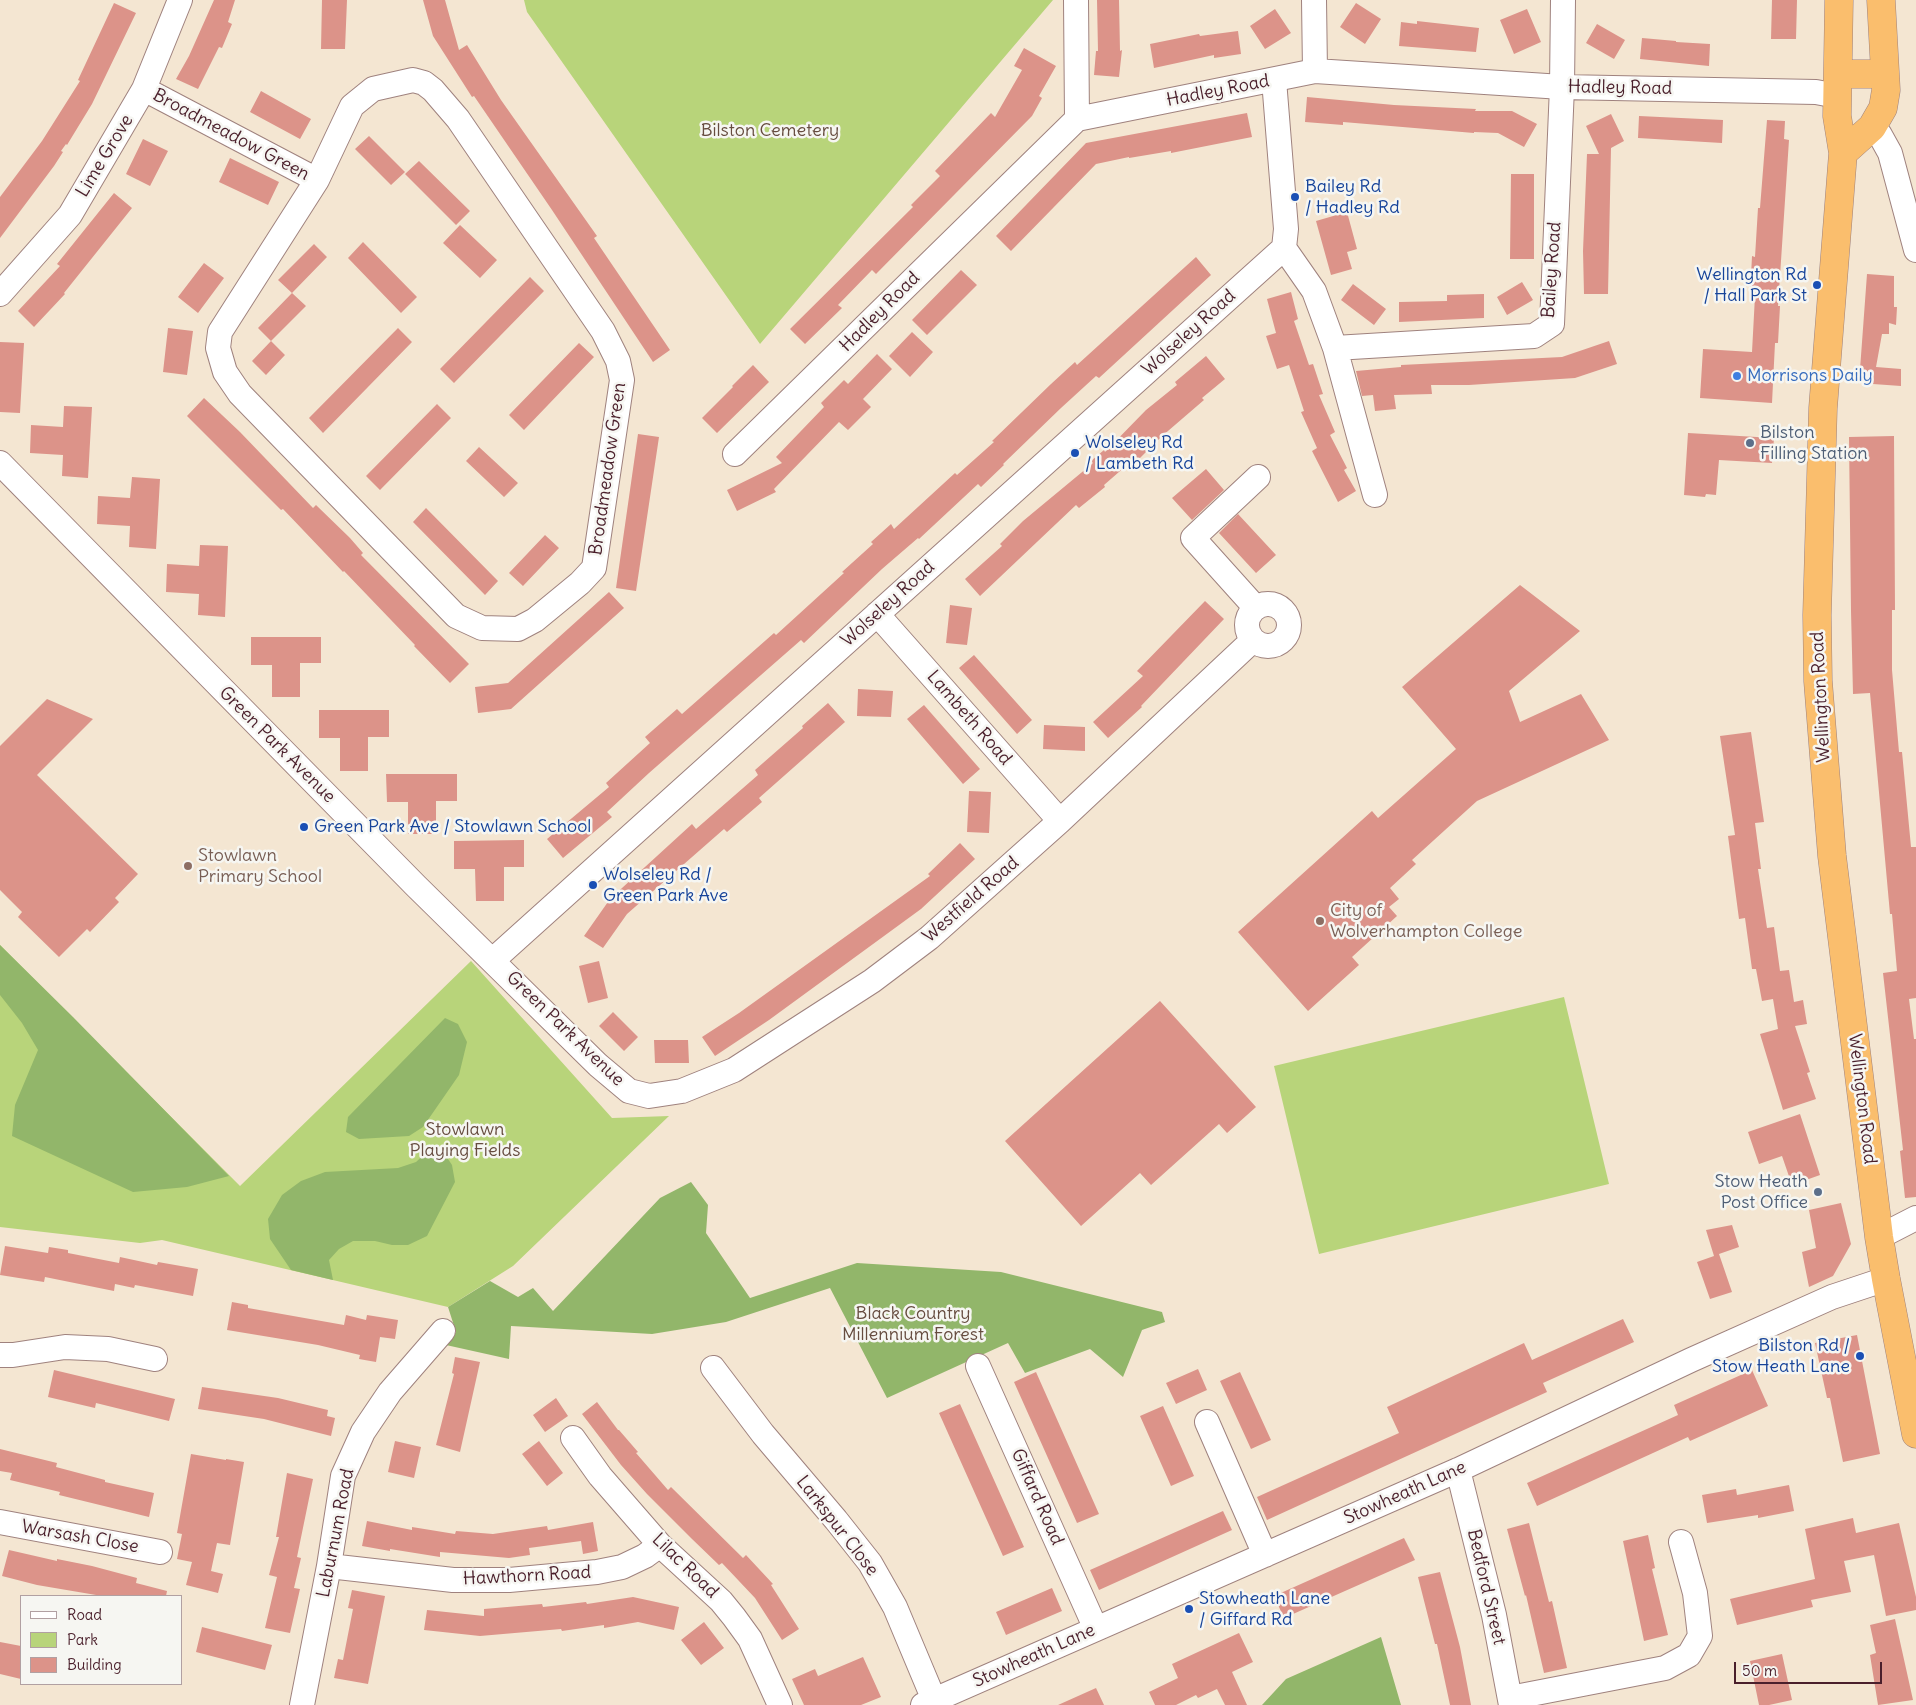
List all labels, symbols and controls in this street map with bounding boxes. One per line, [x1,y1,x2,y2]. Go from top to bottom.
street label: Hadley Road [1165,70,1271,112]
street label: Hadley Road [1568,76,1672,100]
street label: Broadmeadow Green [149,85,313,185]
street label: Lime Grove [72,111,138,201]
park label: Bilston Cemetery [701,120,839,142]
place label: Bailey Rd / Hadley Rd [1305,176,1400,218]
marker: Bailey Rd / Hadley Rd [1289,191,1301,203]
street label: Bailey Road [1538,221,1566,319]
place label: Wellington Rd / Hall Park St [1696,264,1807,306]
street label: Hadley Road [836,268,924,356]
marker: Wellington Rd / Hall Park St [1811,279,1823,291]
street label: Wolseley Road [1138,285,1240,381]
place label: Morrisons Daily [1747,365,1873,387]
marker: Morrisons Daily [1731,370,1743,382]
street label: Broadmeadow Green [585,381,631,557]
place label: Bilston Filling Station [1760,422,1868,464]
place label: Wolseley Rd / Lambeth Rd [1085,432,1194,474]
marker: Bilston Filling Station [1744,437,1756,449]
marker: Wolseley Rd / Lambeth Rd [1069,447,1081,459]
street label: Wolseley Road [837,556,939,652]
street label: Wellington Road [1807,631,1835,763]
street label: Lambeth Road [922,666,1016,770]
street label: Green Park Avenue [214,682,340,808]
place label: Green Park Ave / Stowlawn School [314,816,591,838]
marker: Green Park Ave / Stowlawn School [298,821,310,833]
place label: Stowlawn Primary School [198,845,322,888]
street label: Westfield Road [918,852,1024,948]
marker: Stowlawn Primary School [182,860,194,872]
place label: Wolseley Rd / Green Park Ave [603,864,728,906]
marker: Wolseley Rd / Green Park Ave [587,879,599,891]
place label: City of Wolverhampton College [1330,900,1522,942]
marker: City of Wolverhampton College [1314,915,1326,927]
street label: Green Park Avenue [501,967,629,1091]
street label: Wellington Road [1843,1033,1881,1165]
park label: Stowlawn Playing Fields [410,1119,520,1162]
place label: Stow Heath Post Office [1714,1171,1808,1214]
marker: Stow Heath Post Office [1812,1186,1824,1198]
park label: Black Country Millennium Forest [842,1303,984,1346]
place label: Bilston Rd / Stow Heath Lane [1712,1335,1850,1378]
marker: Bilston Rd / Stow Heath Lane [1854,1350,1866,1362]
street label: Giffard Road [1006,1446,1068,1548]
street label: Stowheath Lane [1341,1456,1469,1530]
street label: Laburnum Road [313,1467,359,1599]
street label: Larkspur Close [791,1472,883,1580]
street label: Warsash Close [20,1516,140,1558]
street label: Bedford Street [1462,1527,1510,1647]
street label: Lilac Road [647,1529,723,1603]
street label: Hawthorn Road [462,1562,592,1590]
place label: Stowheath Lane / Giffard Rd [1199,1588,1330,1630]
legend [20,1595,182,1685]
marker: Stowheath Lane / Giffard Rd [1183,1603,1195,1615]
text: Road [67,1605,102,1624]
street label: Stowheath Lane [970,1619,1098,1693]
text: Park [67,1630,98,1649]
scale bar [1736,1652,1884,1684]
text: Building [67,1655,122,1674]
text: 50 m [1742,1661,1777,1680]

